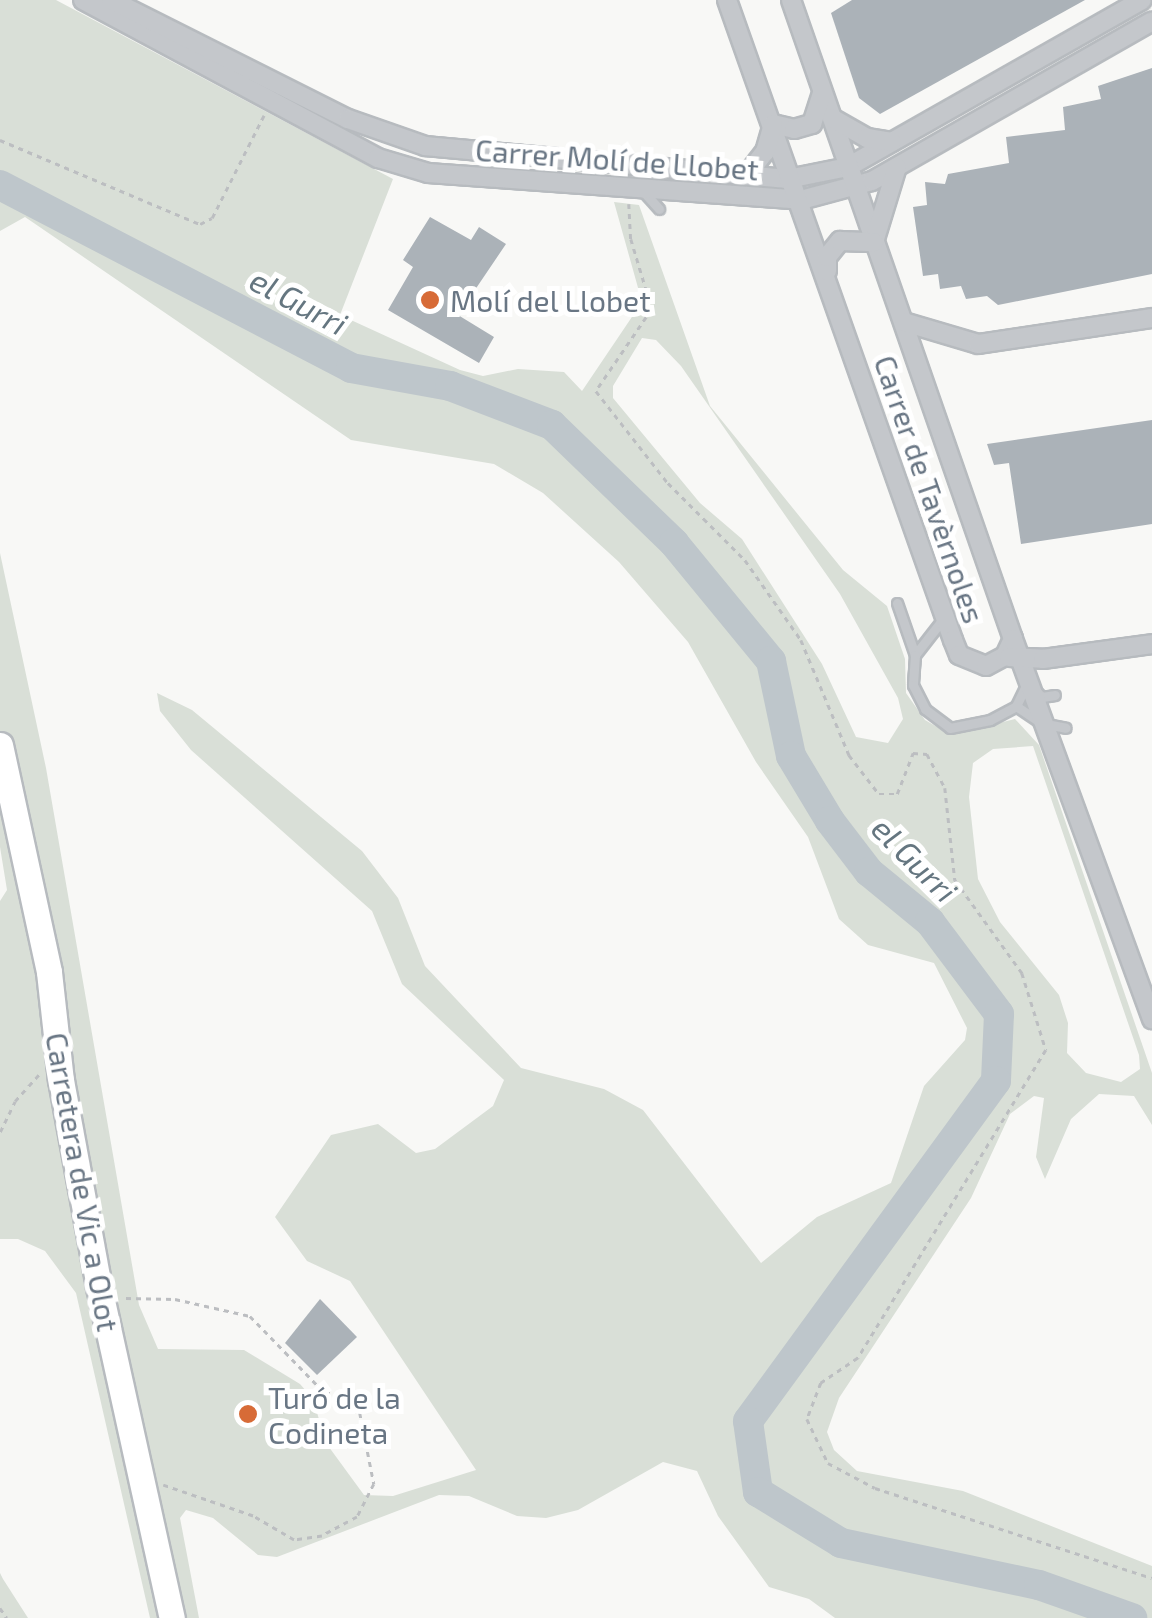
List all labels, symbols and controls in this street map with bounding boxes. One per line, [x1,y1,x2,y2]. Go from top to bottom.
street label: Carrer Molí de Llobet [474,131,760,187]
water label: el Gurri [244,259,354,343]
place label: Molí del Llobet [450,282,651,318]
marker: Molí del Llobet [419,289,441,311]
street label: Carrer de Tavèrnoles [867,350,993,628]
water label: el Gurri [864,808,966,910]
street label: Carretera de Vic a Olot [39,1029,127,1335]
place label: Turó de la Codineta [268,1379,401,1450]
marker: Turó de la Codineta [237,1403,259,1425]

